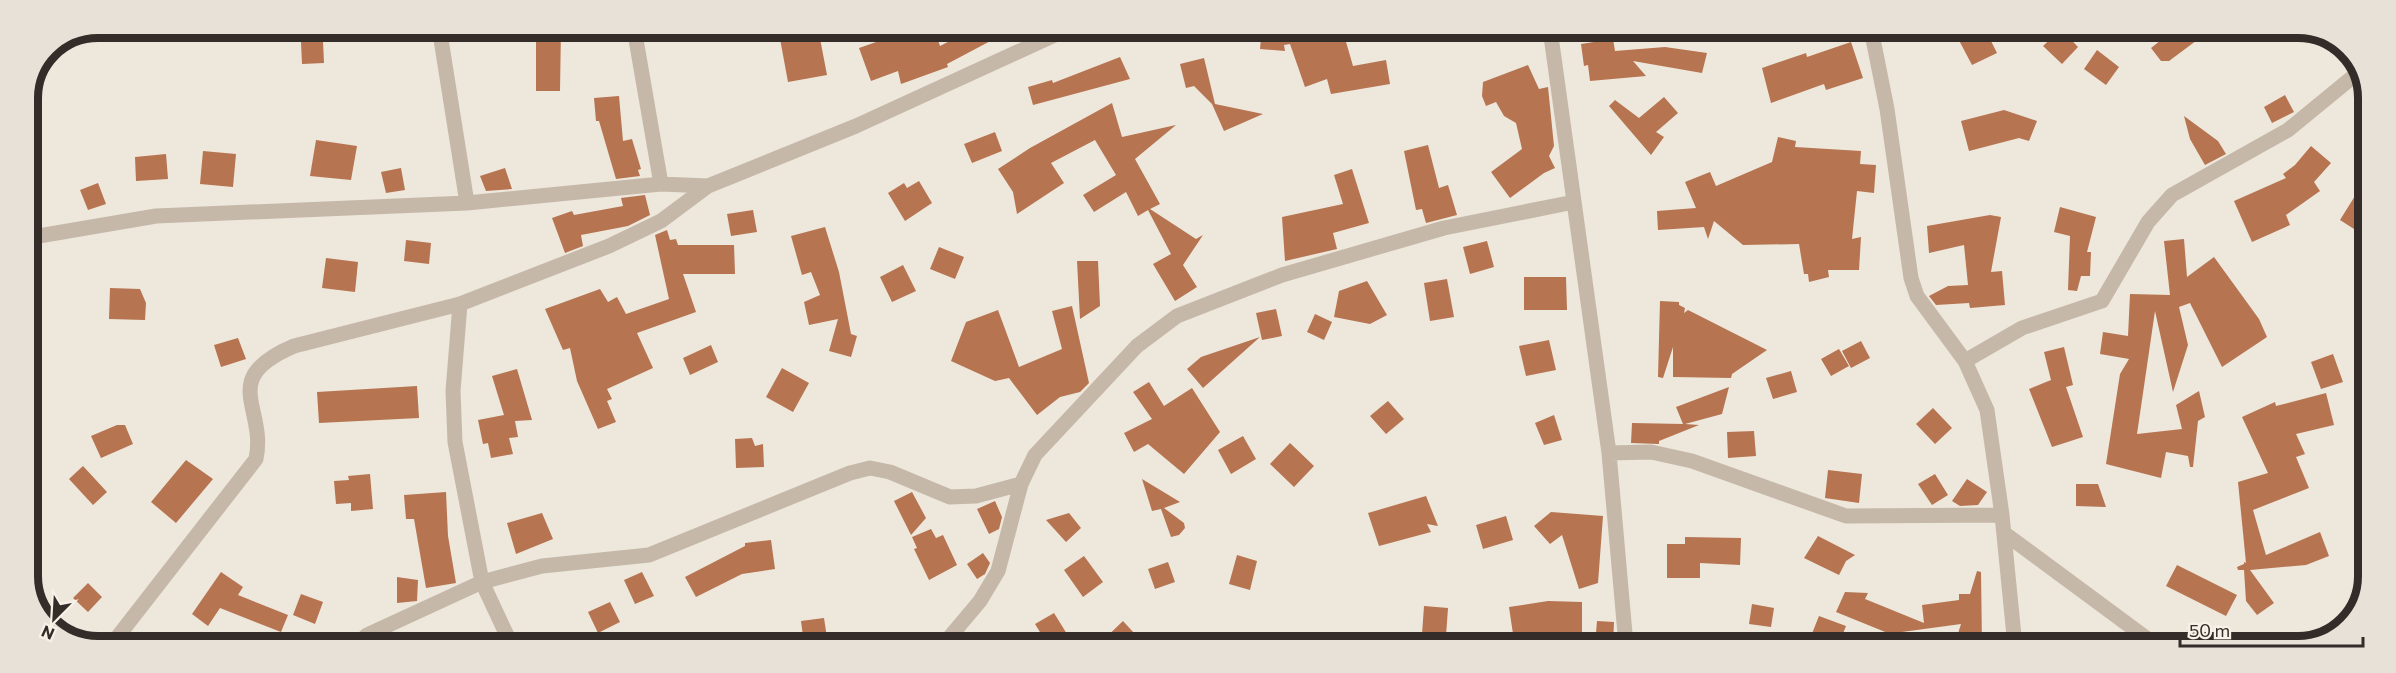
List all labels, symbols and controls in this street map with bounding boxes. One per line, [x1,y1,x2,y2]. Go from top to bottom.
north arrow [24,589,84,649]
scale bar [2180,610,2363,648]
text: 50 m [2189,619,2230,641]
text: N [38,622,57,644]

